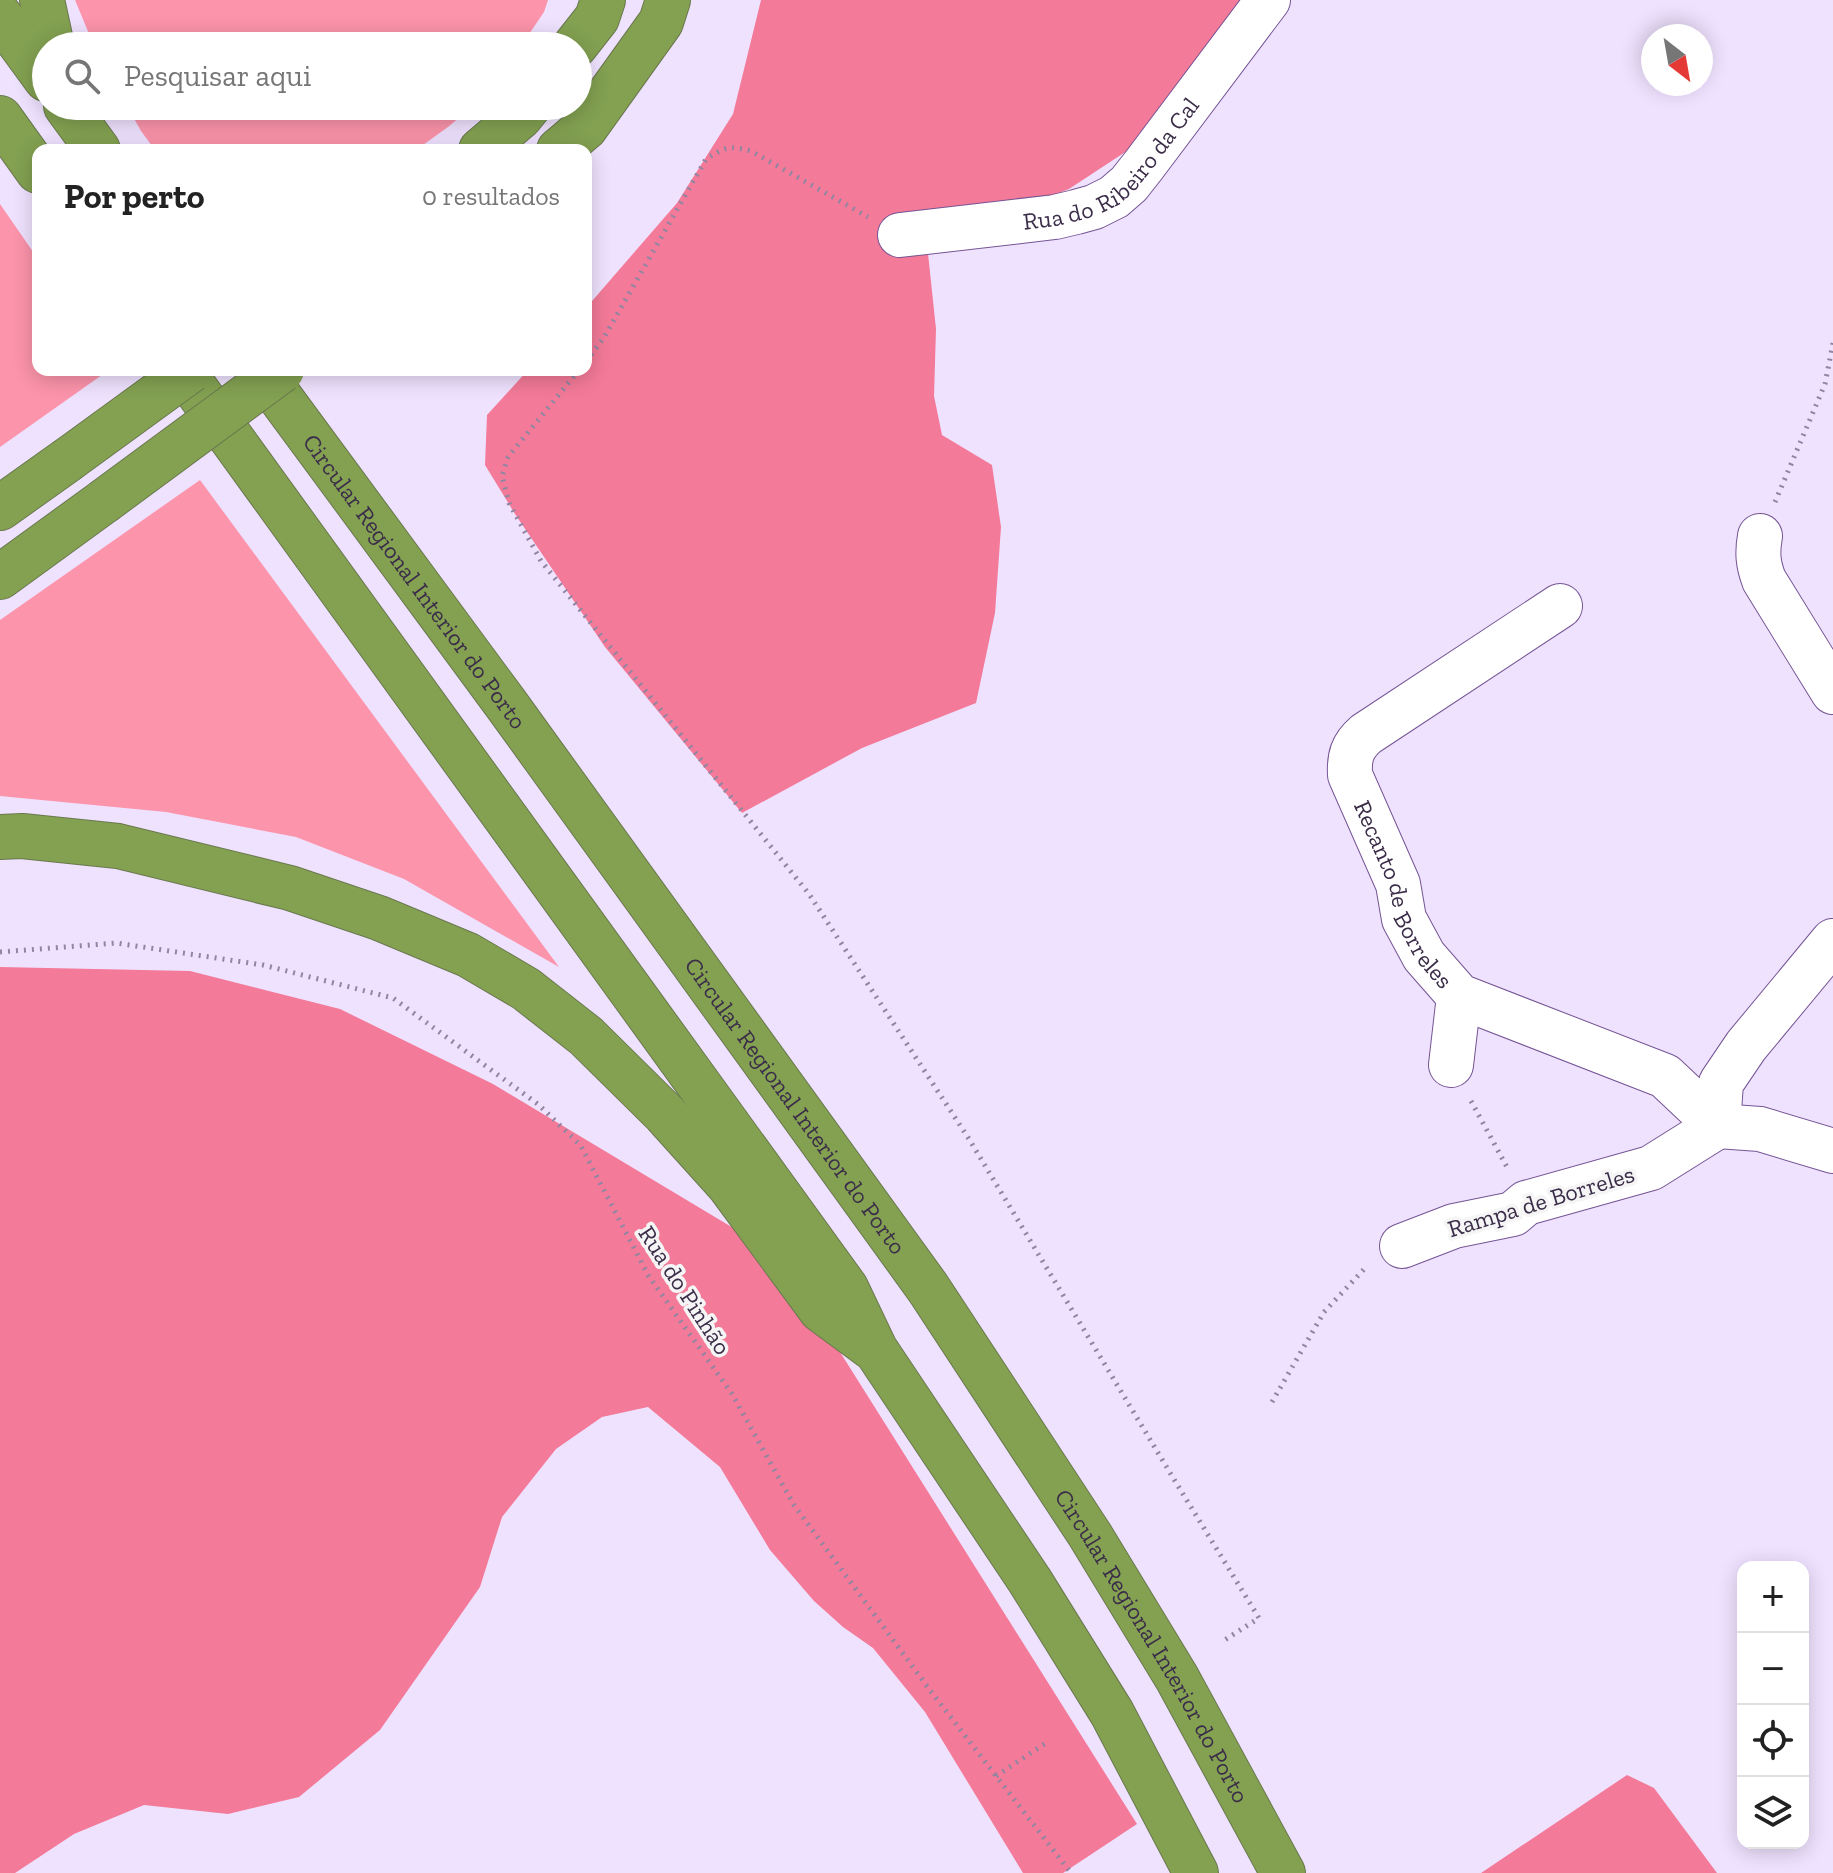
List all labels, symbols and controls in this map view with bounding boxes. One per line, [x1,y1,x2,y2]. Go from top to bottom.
north arrow [1641,24,1713,96]
search box [32,32,592,120]
icon: search [60,54,104,98]
text: Pesquisar aqui [124,58,311,94]
street label: Rua do Ribeiro da Cal [1021,91,1204,235]
text: Por perto [64,176,204,217]
text: 0 resultados [422,180,560,212]
street label: Circular Regional Interior do Porto [297,428,533,734]
street label: Recanto de Borreles [1348,796,1460,994]
street label: Circular Regional Interior do Porto [679,951,913,1259]
street label: Rampa de Borreles [1444,1159,1638,1243]
street label: Rua do Pinhão [633,1220,737,1360]
street label: Circular Regional Interior do Porto [1049,1483,1256,1807]
map controls [1737,1561,1809,1849]
button: + [1737,1561,1809,1633]
button: − [1737,1633,1809,1705]
button: locate [1737,1705,1809,1777]
button: layers [1737,1777,1809,1849]

